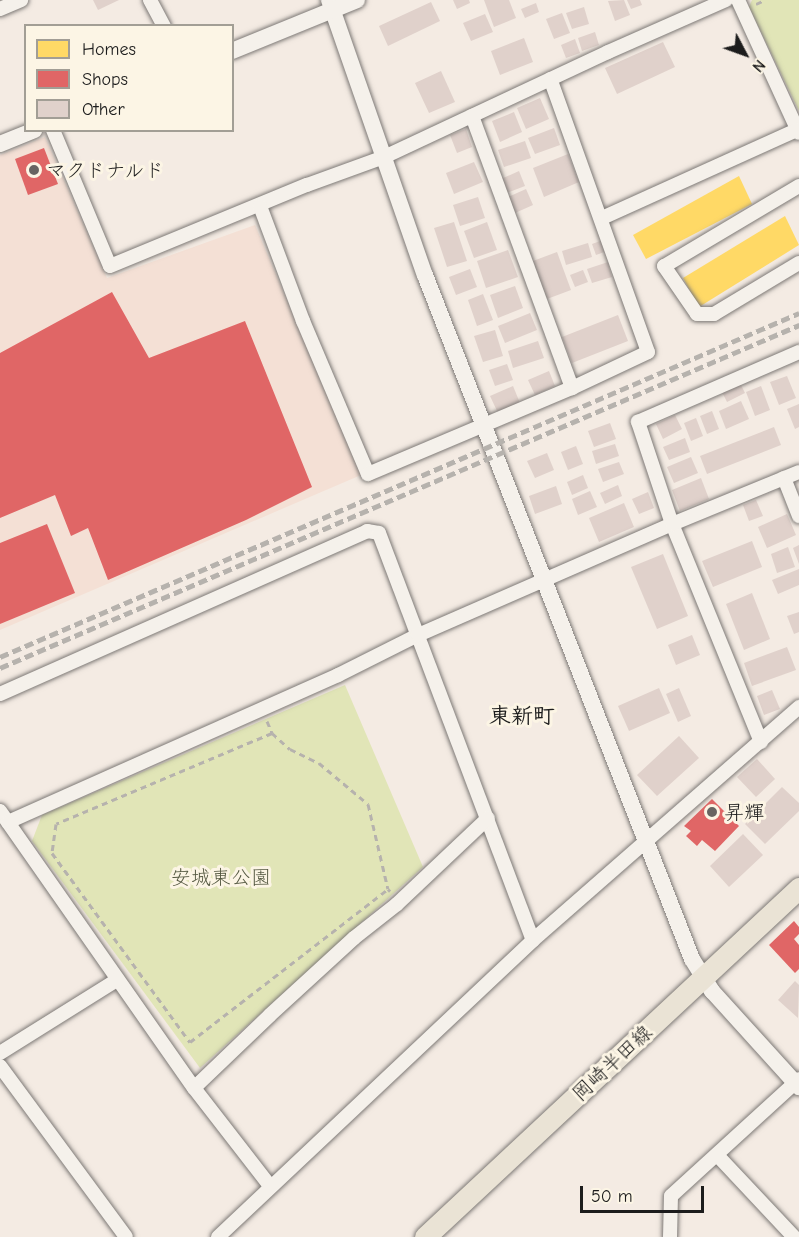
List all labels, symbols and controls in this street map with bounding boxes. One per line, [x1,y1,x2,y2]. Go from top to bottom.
legend [24,24,234,132]
north arrow [715,24,775,84]
text: Homes [82,39,136,60]
text: N [748,56,769,76]
text: Shops [82,69,128,90]
text: Other [82,99,125,120]
place label: マクドナルド [46,158,166,182]
marker: マクドナルド [27,163,41,177]
district label: 東新町 [489,704,555,730]
place label: 昇輝 [724,800,764,824]
marker: 昇輝 [705,805,719,819]
park label: 安城東公園 [171,865,271,889]
street label: 岡崎半田線 [567,1020,657,1106]
scale bar [583,1174,708,1212]
text: 50 m [591,1186,633,1207]

